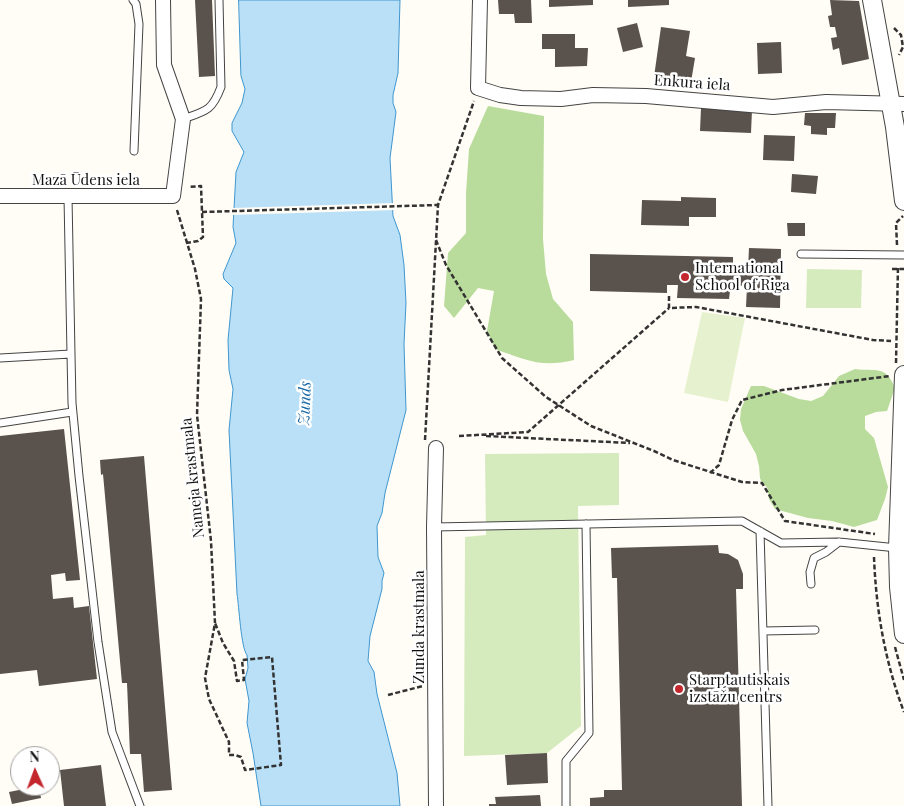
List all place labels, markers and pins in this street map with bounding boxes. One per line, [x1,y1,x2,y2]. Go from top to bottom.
place label: International School of Riga [695,259,790,294]
marker: International School of Riga [679,271,691,283]
place label: Starptautiskais izstāžu centrs [689,671,790,706]
marker: Starptautiskais izstāžu centrs [673,683,685,695]

